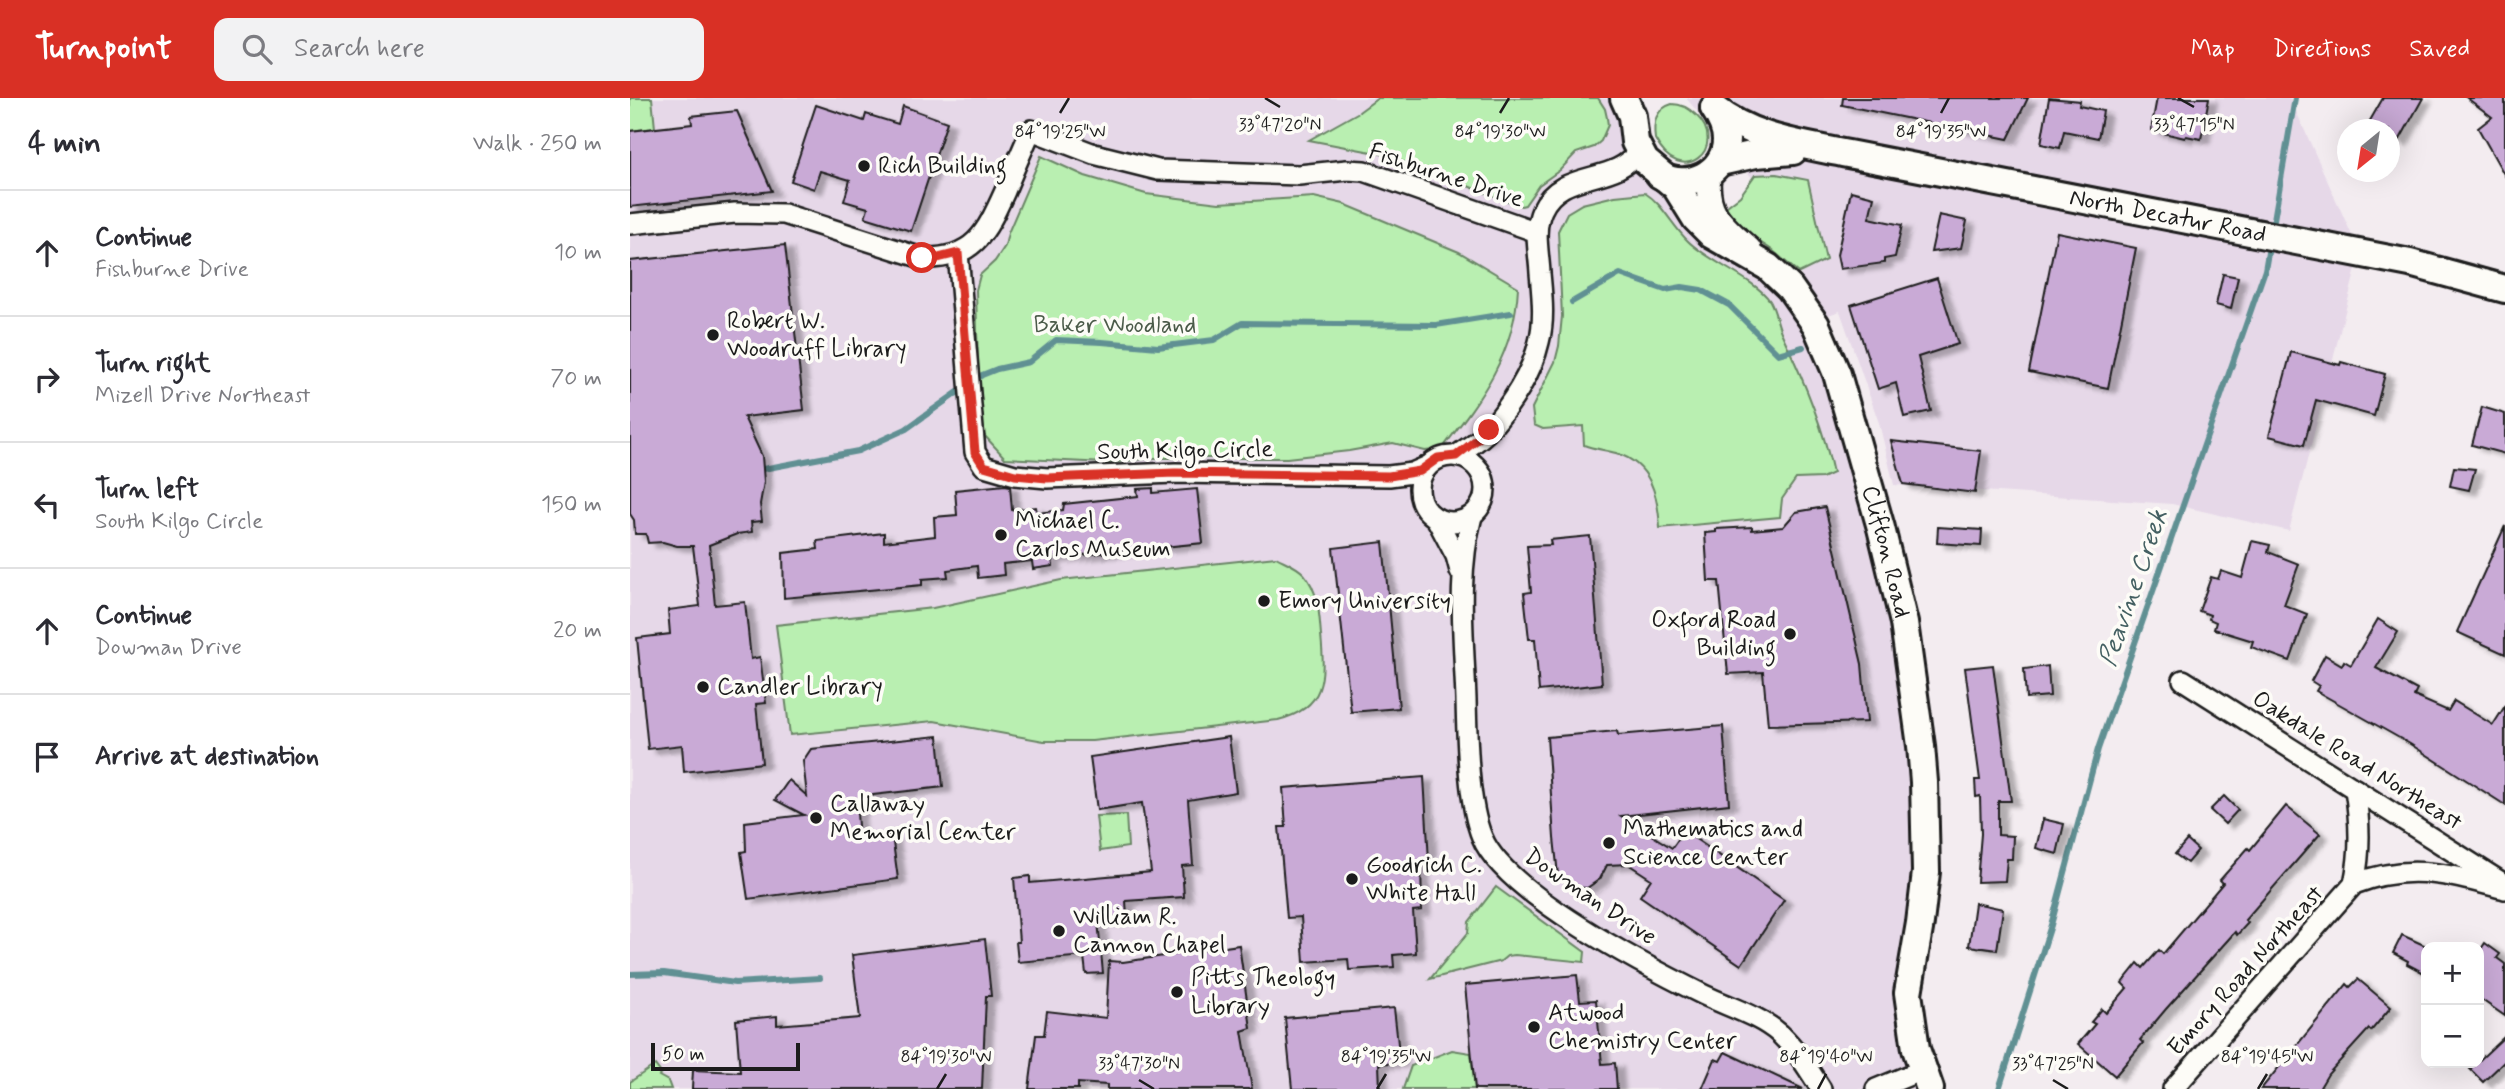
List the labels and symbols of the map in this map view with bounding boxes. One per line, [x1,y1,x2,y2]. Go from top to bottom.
text: 33°47'20"N [1239,113,1321,137]
text: 33°47'15"N [2153,113,2235,137]
north arrow [2337,119,2400,182]
text: 84°19'25"W [1014,120,1106,144]
text: 84°19'30"W [1454,120,1546,144]
text: 84°19'35"W [1896,120,1986,144]
street label: Fishburne Drive [1365,136,1527,216]
place label: Rich Building [878,151,1007,185]
marker: Rich Building [856,158,872,174]
street label: North Decatur Road [2067,182,2269,250]
route start [906,242,937,273]
place label: Robert W. Woodruff Library [727,306,907,365]
park label: Baker Woodland [1034,310,1196,341]
marker: Robert W. Woodruff Library [705,327,721,343]
route end [1473,414,1504,445]
street label: South Kilgo Circle [1097,434,1273,470]
street label: Clifton Road [1854,482,1918,621]
water label: Peavine Creek [2091,505,2177,671]
place label: Michael C. Carlos Museum [1015,506,1171,565]
marker: Michael C. Carlos Museum [993,527,1009,543]
place label: Emory University [1278,586,1451,617]
marker: Emory University [1256,593,1272,609]
place label: Oxford Road Building [1651,605,1776,667]
marker: Oxford Road Building [1782,626,1798,642]
place label: Candler Library [717,672,883,703]
marker: Candler Library [695,679,711,695]
street label: Oakdale Road Northeast [2246,684,2468,838]
place label: Callaway Memorial Center [830,789,1016,848]
marker: Callaway Memorial Center [808,810,824,826]
place label: Mathematics and Science Center [1623,814,1803,873]
marker: Mathematics and Science Center [1601,835,1617,851]
street label: Dowman Drive [1518,841,1662,953]
place label: Goodrich C. White Hall [1366,850,1482,909]
marker: Goodrich C. White Hall [1344,871,1360,887]
street label: Emory Road Northeast [2161,879,2331,1063]
place label: William R. Cannon Chapel [1073,902,1226,961]
marker: William R. Cannon Chapel [1051,923,1067,939]
place label: Pitts Theology Library [1191,963,1335,1022]
marker: Pitts Theology Library [1169,984,1185,1000]
place label: Atwood Chemistry Center [1548,998,1738,1057]
marker: Atwood Chemistry Center [1526,1019,1542,1035]
scale bar [651,1040,800,1072]
text: 84°19'30"W [900,1045,992,1069]
text: 84°19'35"W [1341,1045,1431,1069]
text: 84°19'40"W [1779,1045,1873,1069]
text: 84°19'45"W [2221,1045,2313,1069]
text: 33°47'30"N [1098,1052,1180,1076]
text: 33°47'25"N [2012,1052,2094,1076]

